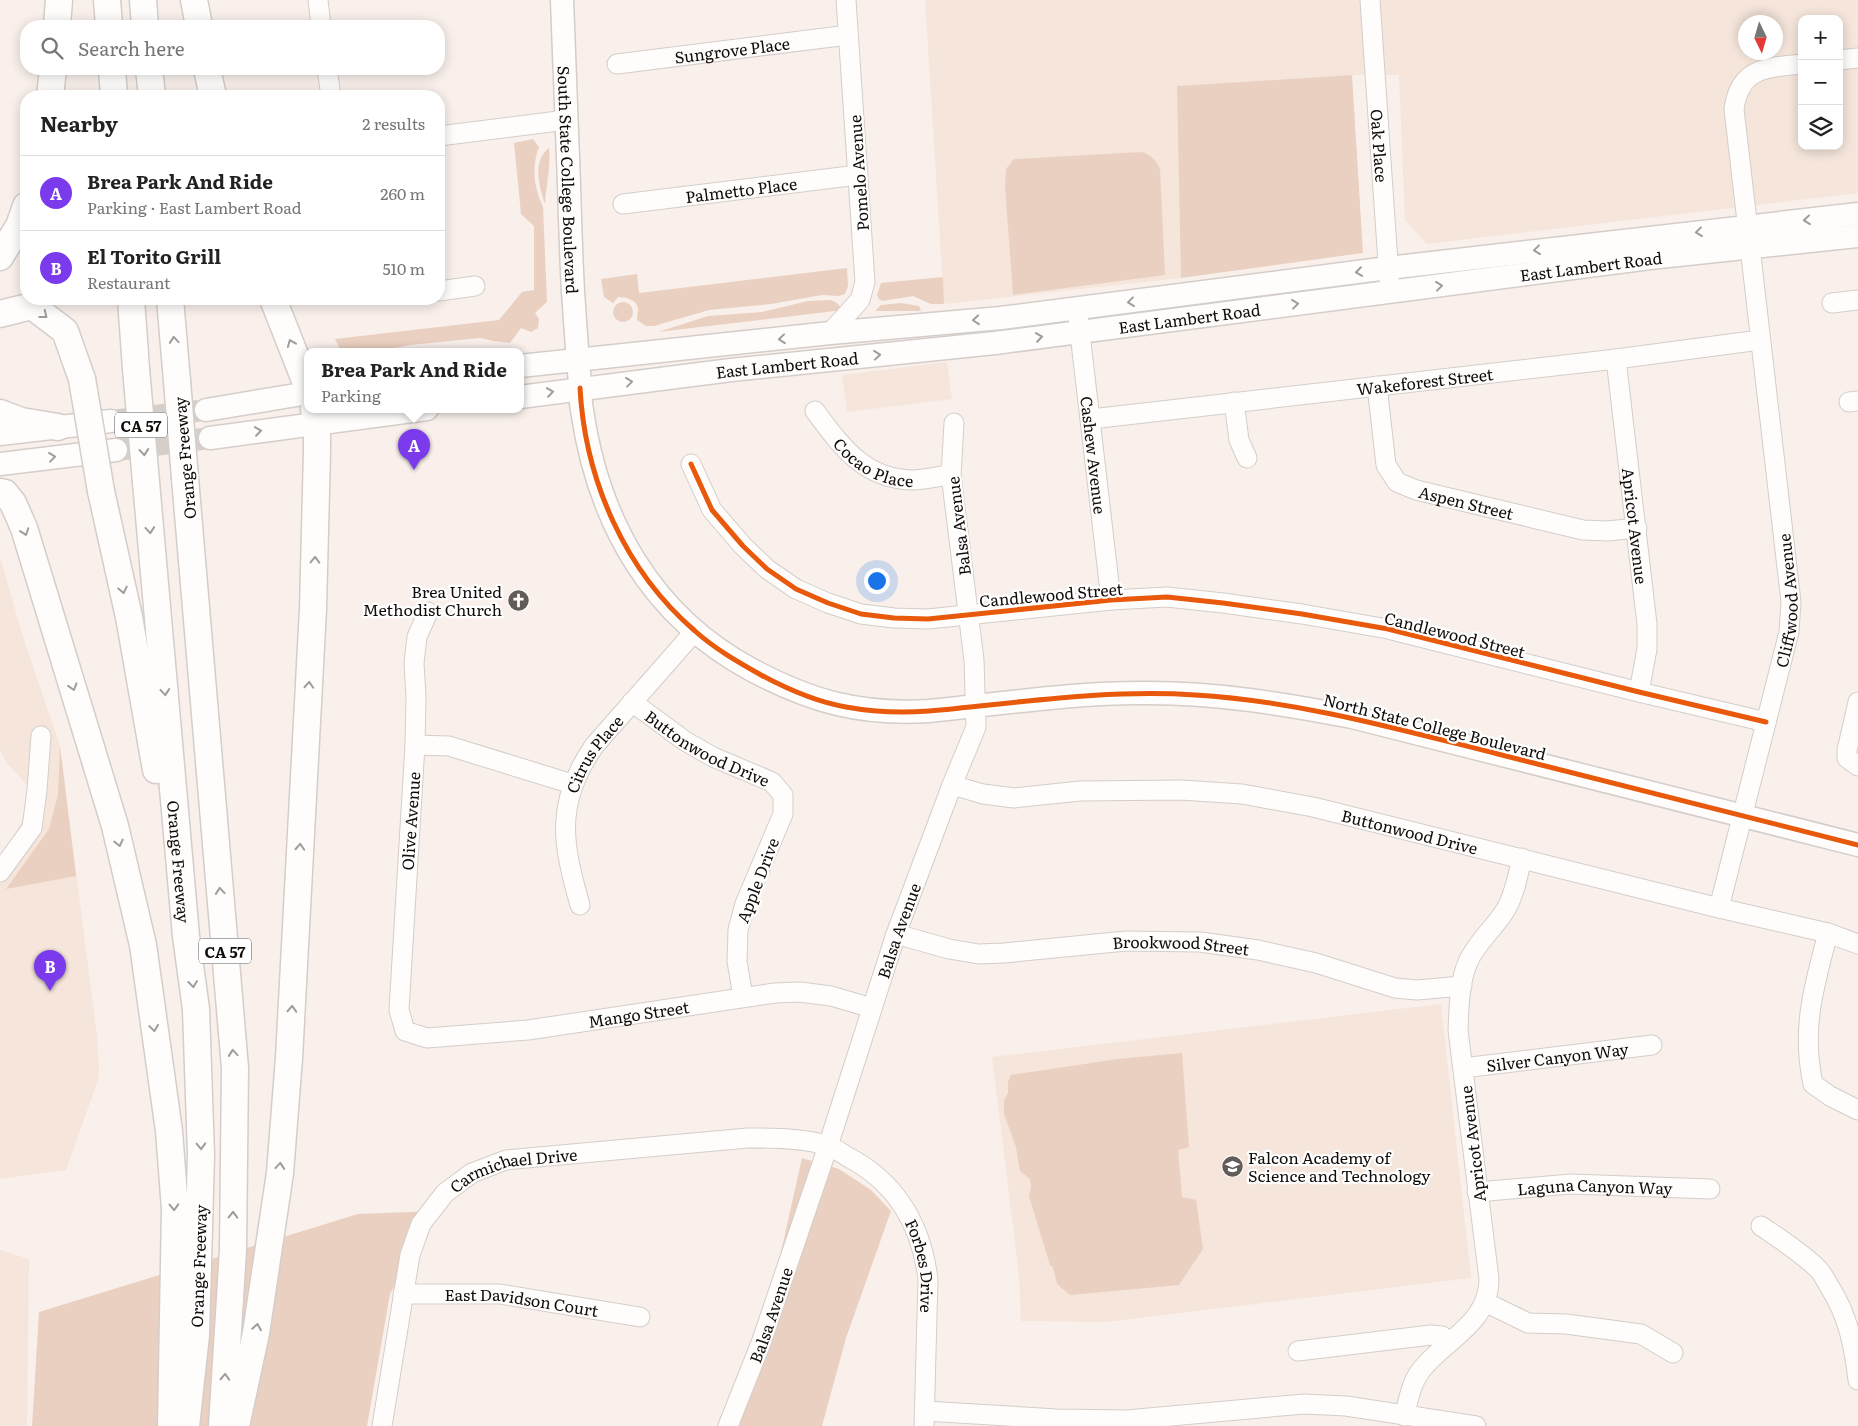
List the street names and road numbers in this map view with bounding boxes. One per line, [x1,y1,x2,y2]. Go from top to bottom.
street label: Sungrove Place [673,30,791,69]
street label: South State College Boulevard [552,65,585,295]
street label: Oak Place [1365,108,1394,183]
street label: Pomelo Avenue [842,114,874,232]
street label: Palmetto Place [684,171,798,208]
street label: East Lambert Road [1518,245,1663,287]
street label: East Lambert Road [1117,297,1262,339]
street label: East Lambert Road [714,345,860,384]
street label: Wakeforest Street [1355,361,1495,401]
street label: Orange Freeway [167,395,201,520]
street label: Cashew Avenue [1075,395,1113,515]
road number: CA 57 [115,412,167,438]
street label: Cocao Place [828,432,914,492]
street label: Apricot Avenue [1617,466,1654,585]
street label: Balsa Avenue [940,475,976,577]
street label: Aspen Street [1416,479,1517,525]
street label: Cliffwood Avenue [1768,532,1803,670]
street label: Candlewood Street [978,576,1124,612]
street label: Candlewood Street [1382,605,1528,663]
street label: North State College Boulevard [1321,687,1549,765]
street label: Buttonwood Drive [640,704,774,792]
street label: Citrus Place [559,709,628,796]
street label: Olive Avenue [395,771,425,871]
street label: Orange Freeway [162,799,197,925]
street label: Buttonwood Drive [1339,803,1481,860]
street label: Apple Drive [730,834,784,926]
street label: Balsa Avenue [871,879,926,981]
street label: Brookwood Street [1111,929,1251,961]
road number: CA 57 [199,938,251,964]
street label: Mango Street [586,994,691,1033]
street label: Silver Canyon Way [1485,1036,1631,1077]
street label: Apricot Avenue [1453,1085,1491,1203]
street label: Carmichael Drive [444,1142,578,1198]
street label: Laguna Canyon Way [1516,1172,1674,1201]
street label: Orange Freeway [184,1203,212,1328]
street label: Forbes Drive [900,1214,940,1313]
street label: Balsa Avenue [742,1264,798,1366]
street label: East Davidson Court [444,1282,601,1322]

